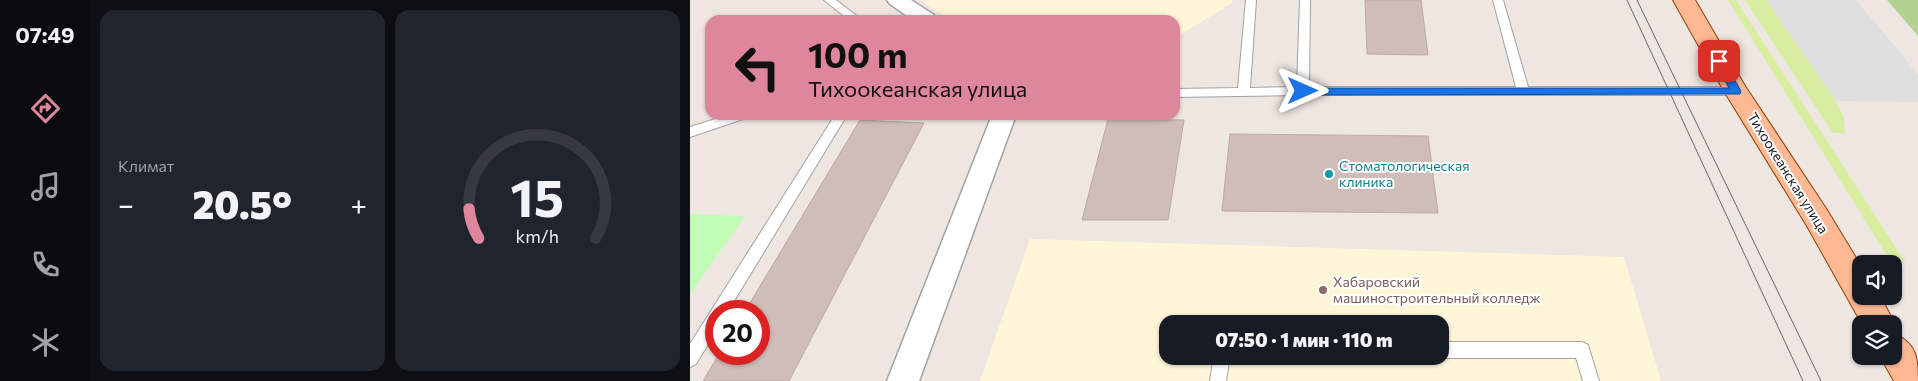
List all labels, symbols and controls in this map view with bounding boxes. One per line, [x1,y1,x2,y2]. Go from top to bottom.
text: 07:49 [15,21,75,48]
text: 100 m [808,32,908,75]
icon: left [725,35,790,100]
pin [1698,40,1740,82]
icon: arrive [1705,47,1733,75]
position arrow [1276,64,1328,116]
text: Тихоокеанская улица [808,75,1027,102]
icon: directions [28,91,63,126]
street label: Тихоокеанская улица [1744,109,1833,236]
text: Климат [118,156,174,175]
place label: Стоматологическая клиника [1339,157,1470,190]
text: 15 [511,164,564,228]
marker: Стоматологическая клиника [1323,168,1335,180]
icon: music [28,169,63,204]
text: 20.5° [192,180,292,227]
text: − [118,187,134,221]
text: + [351,187,367,221]
text: km/h [516,225,559,247]
icon: phone [28,247,63,282]
map controls [1852,255,1902,365]
button: sound [1852,255,1902,305]
place label: Хабаровский машиностроительный колледж [1333,273,1541,306]
marker: Хабаровский машиностроительный колледж [1317,284,1329,296]
speed limit sign: 20 [705,300,770,365]
button: layers [1852,315,1902,365]
icon: climate [28,325,63,360]
text: 07:50 · 1 мин · 110 m [1215,328,1393,351]

